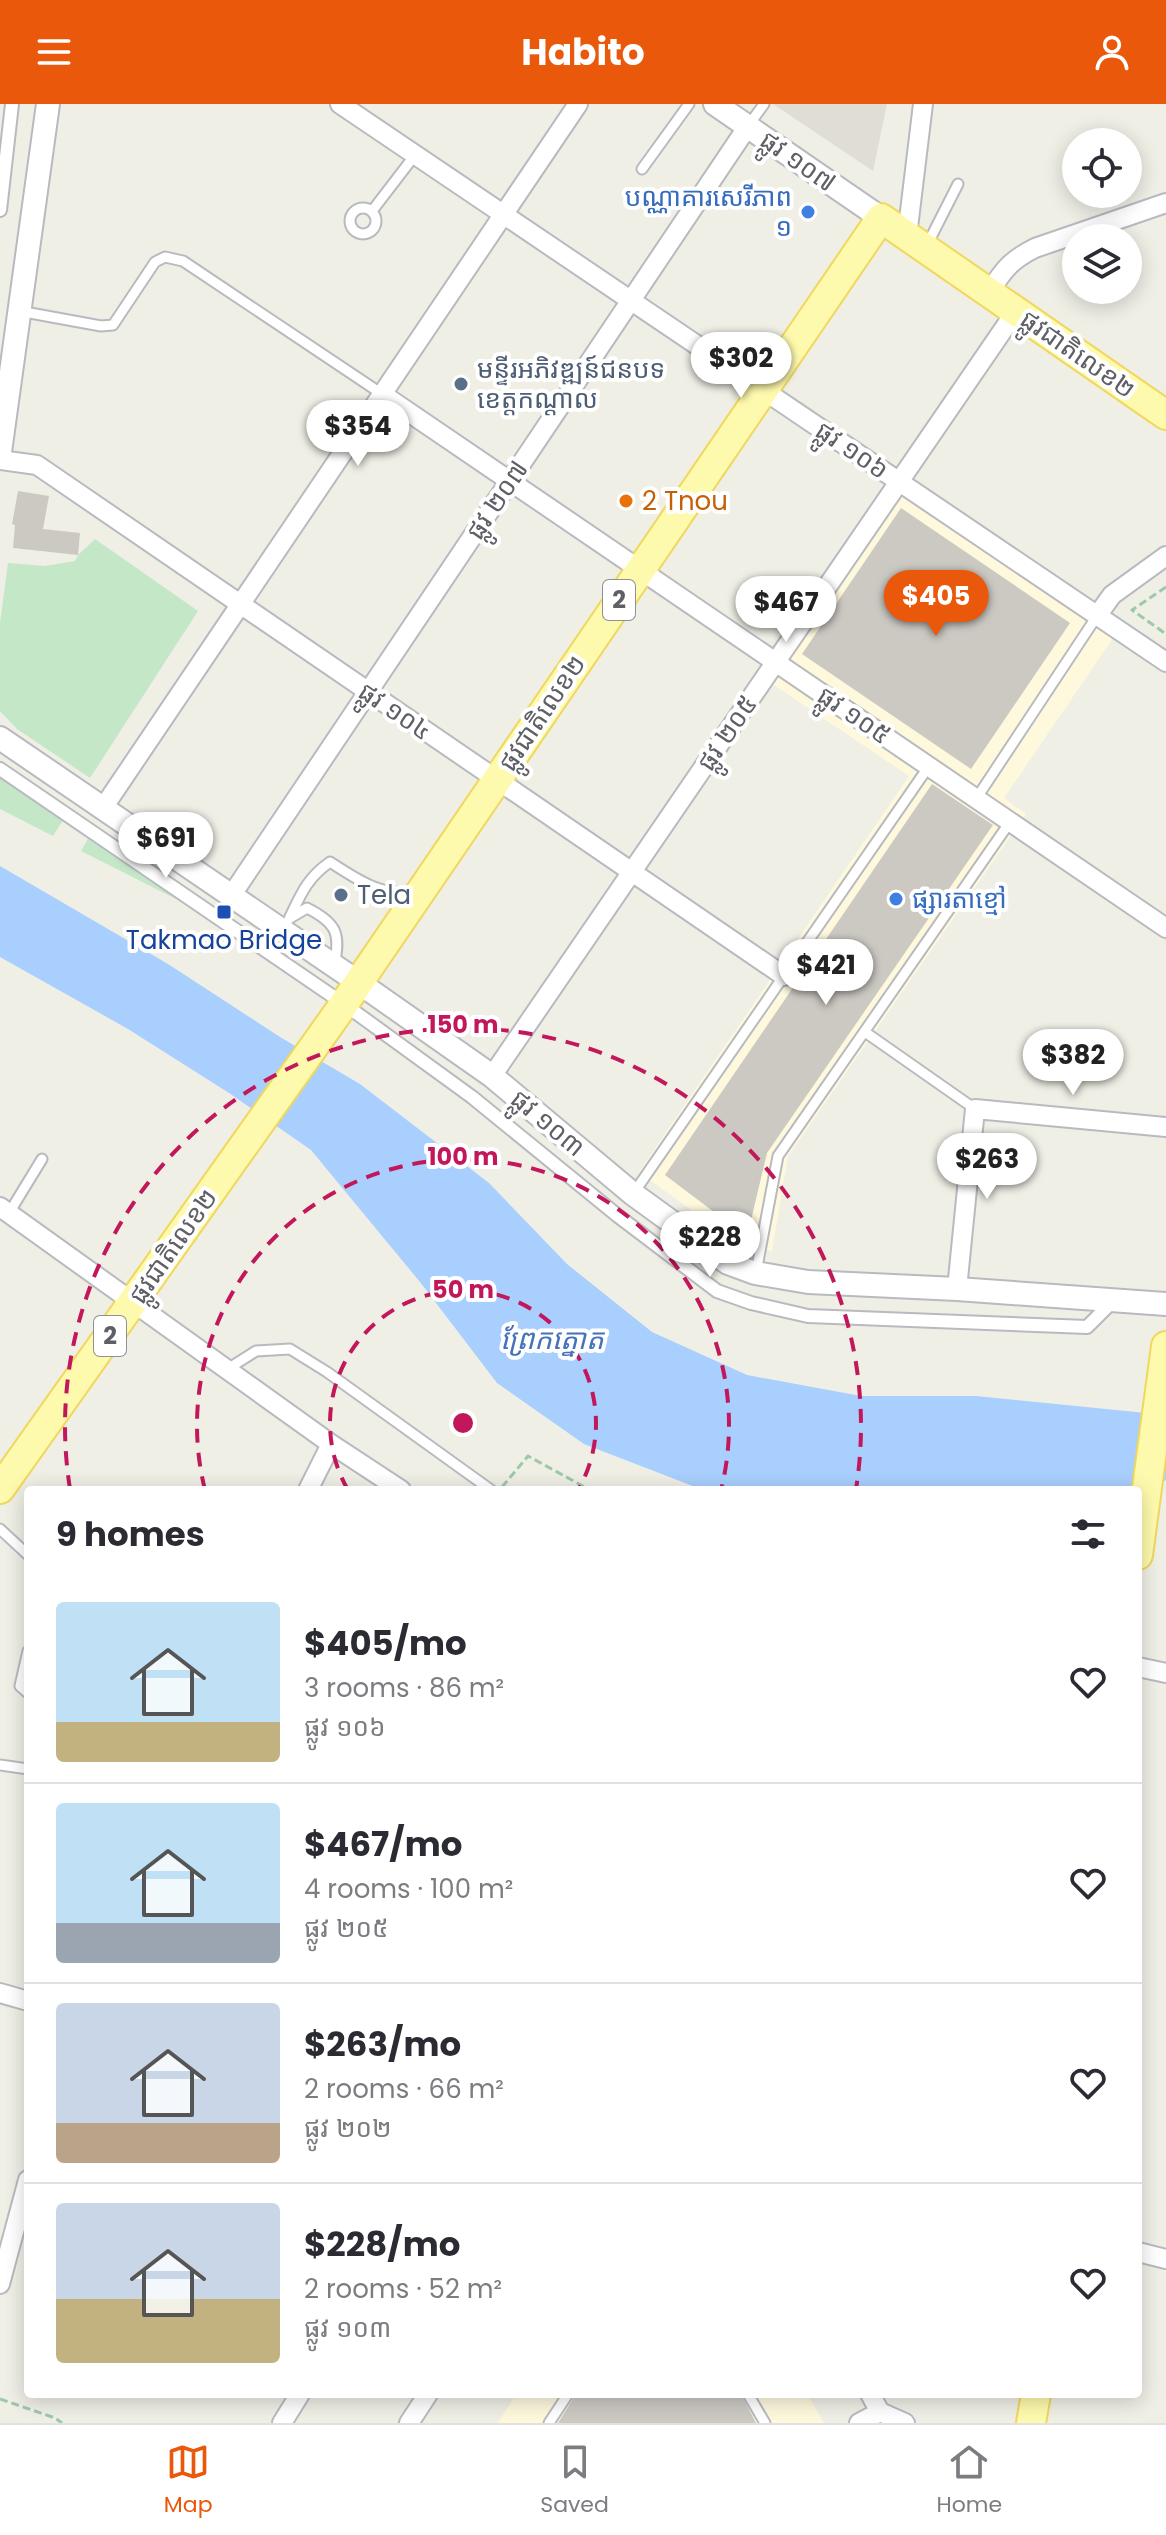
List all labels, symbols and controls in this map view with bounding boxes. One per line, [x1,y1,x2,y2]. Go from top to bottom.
text: Habito [521,27,645,78]
icon: menu [32,30,76,74]
icon: person [1090,30,1134,74]
street label: ផ្លូវ ១០៧ [749,122,843,205]
map controls [1062,128,1142,304]
button: locate [1062,128,1142,208]
place label: បណ្ណាគារសេរីភាព ១ [625,179,792,245]
marker: បណ្ណាគារសេរីភាព ១ [799,203,817,221]
button: layers [1062,224,1142,304]
street label: ផ្លូវជាតិលេខ២ [1010,301,1143,412]
pin: $302 [694,332,788,400]
text: $302 [709,340,773,376]
place label: មន្ទីរអភិវឌ្ឍន៍ជនបទ ខេត្តកណ្តាល [477,351,665,417]
marker: មន្ទីរអភិវឌ្ឍន៍ជនបទ ខេត្តកណ្តាល [452,375,470,393]
pin: $354 [311,400,405,468]
text: $354 [324,408,392,444]
street label: ផ្លូវ ១០៦ [805,412,896,492]
street label: ផ្លូវ ២០៧ [457,453,541,550]
place label: 2 Tnou [642,483,728,519]
marker: 2 Tnou [617,492,635,510]
pin: $405 [889,570,983,638]
pin: $467 [739,576,833,644]
text: $405 [902,578,970,614]
road number: 2 [603,580,635,620]
text: $467 [753,584,819,620]
street label: ផ្លូវជាតិលេខ២ [490,648,599,781]
street label: ផ្លូវ ១០៤ [348,673,439,753]
street label: ផ្លូវ ១០៥ [807,677,898,757]
street label: ផ្លូវ ២០៥ [688,688,770,781]
pin: $691 [119,812,213,880]
text: $691 [136,820,196,856]
place label: Tela [357,877,411,913]
place label: ផ្សារតាខ្មៅ [912,881,1007,917]
marker: Tela [332,886,350,904]
marker: ផ្សារតាខ្មៅ [887,890,905,908]
marker: Takmao Bridge [215,903,233,921]
place label: Takmao Bridge [126,922,322,958]
pin: $421 [779,939,873,1007]
text: $421 [796,947,856,983]
text: 150 m [428,1008,498,1041]
pin: $382 [1026,1029,1120,1097]
text: $382 [1041,1037,1105,1073]
street label: ផ្លូវ ១០៣ [499,1081,593,1169]
pin: $263 [940,1133,1034,1201]
text: 100 m [428,1140,498,1173]
text: $263 [955,1141,1019,1177]
street label: ផ្លូវជាតិលេខ២ [120,1181,231,1314]
pin: $228 [663,1211,757,1279]
text: $228 [678,1219,742,1255]
text: 50 m [432,1273,494,1306]
road number: 2 [94,1316,126,1356]
water label: ព្រែកត្នោត [500,1320,606,1359]
centre of rings [449,1409,477,1437]
text: 9 homes [56,1510,205,1558]
icon: filters [1066,1512,1110,1556]
text: $405/mo [304,1619,467,1667]
icon: home [120,1634,216,1730]
icon: heart [1066,1660,1110,1704]
text: 3 rooms · 86 m² [304,1670,504,1706]
text: ផ្លូវ ១០៦ [304,1709,385,1745]
text: $467/mo [304,1820,462,1868]
icon: home [120,1835,216,1931]
icon: heart [1066,1861,1110,1905]
text: 4 rooms · 100 m² [304,1871,513,1907]
text: ផ្លូវ ២០៥ [304,1910,389,1946]
text: $263/mo [304,2020,461,2068]
icon: home [120,2035,216,2131]
icon: heart [1066,2061,1110,2105]
text: 2 rooms · 66 m² [304,2071,504,2107]
text: ផ្លូវ ២០២ [304,2110,392,2146]
text: $228/mo [304,2220,460,2268]
icon: home [120,2235,216,2331]
icon: heart [1066,2261,1110,2305]
text: 2 rooms · 52 m² [304,2271,502,2307]
text: ផ្លូវ ១០៣ [304,2310,391,2346]
tab: Map [164,2440,213,2521]
tab: Saved [540,2440,609,2521]
tab: Home [937,2440,1002,2521]

